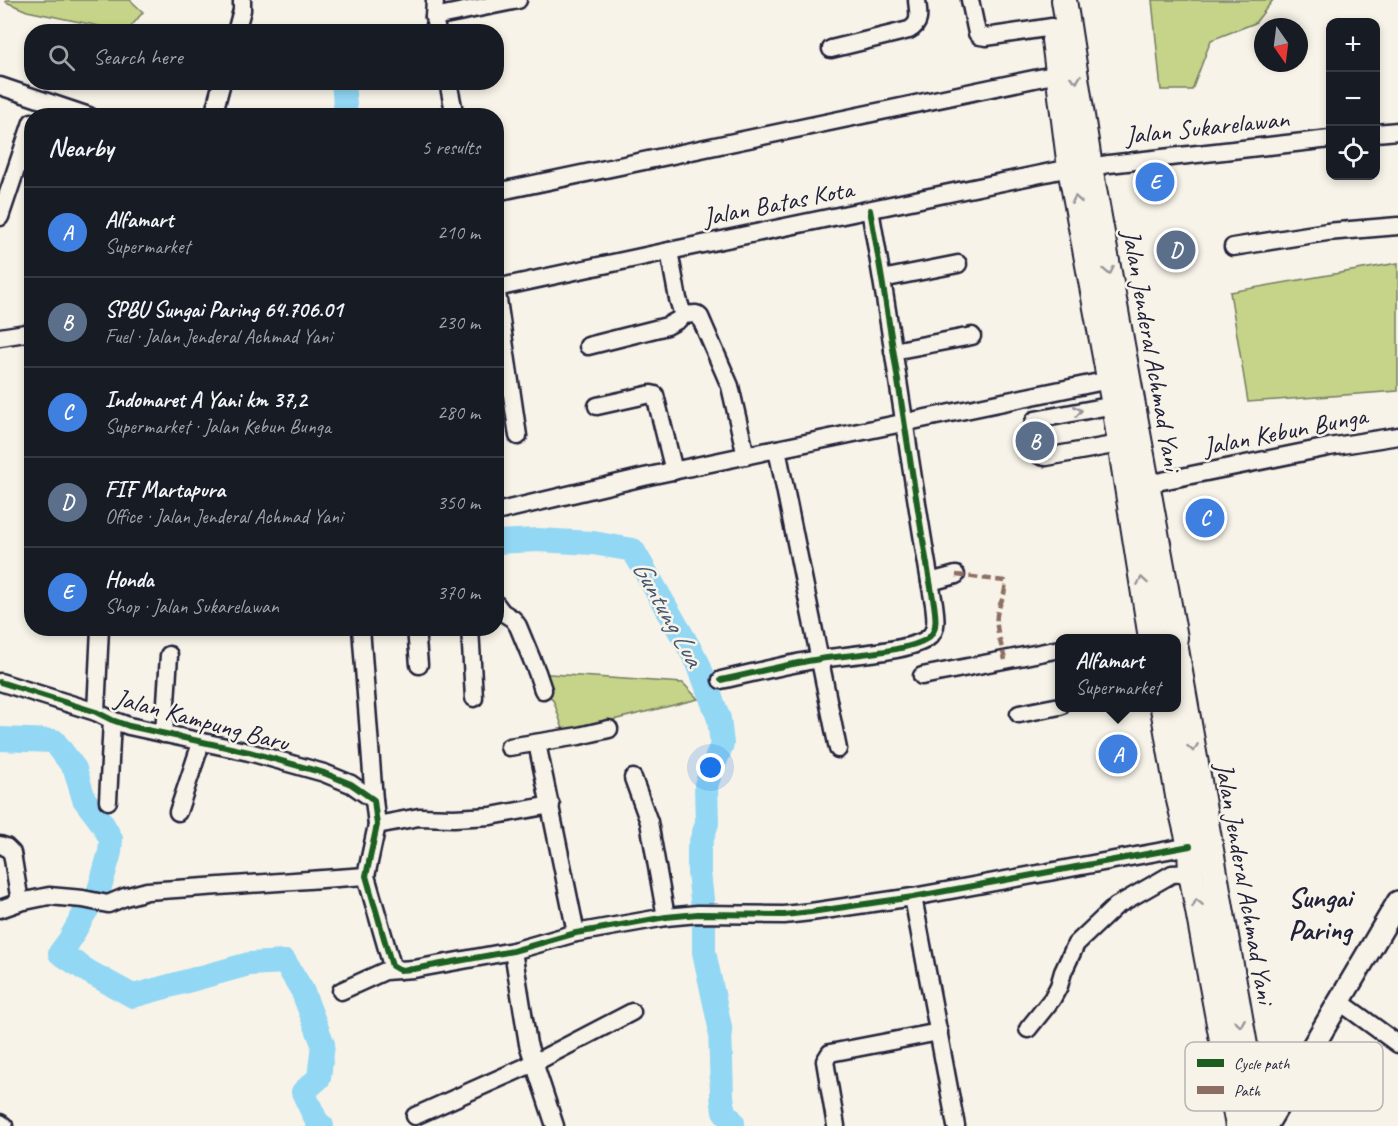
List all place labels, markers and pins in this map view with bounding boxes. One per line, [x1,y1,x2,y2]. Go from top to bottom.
pin: E [1136,160,1174,204]
pin: D [1156,228,1196,272]
pin: B [1016,418,1054,464]
pin: C [1186,496,1224,540]
pin: A [1098,732,1138,777]

